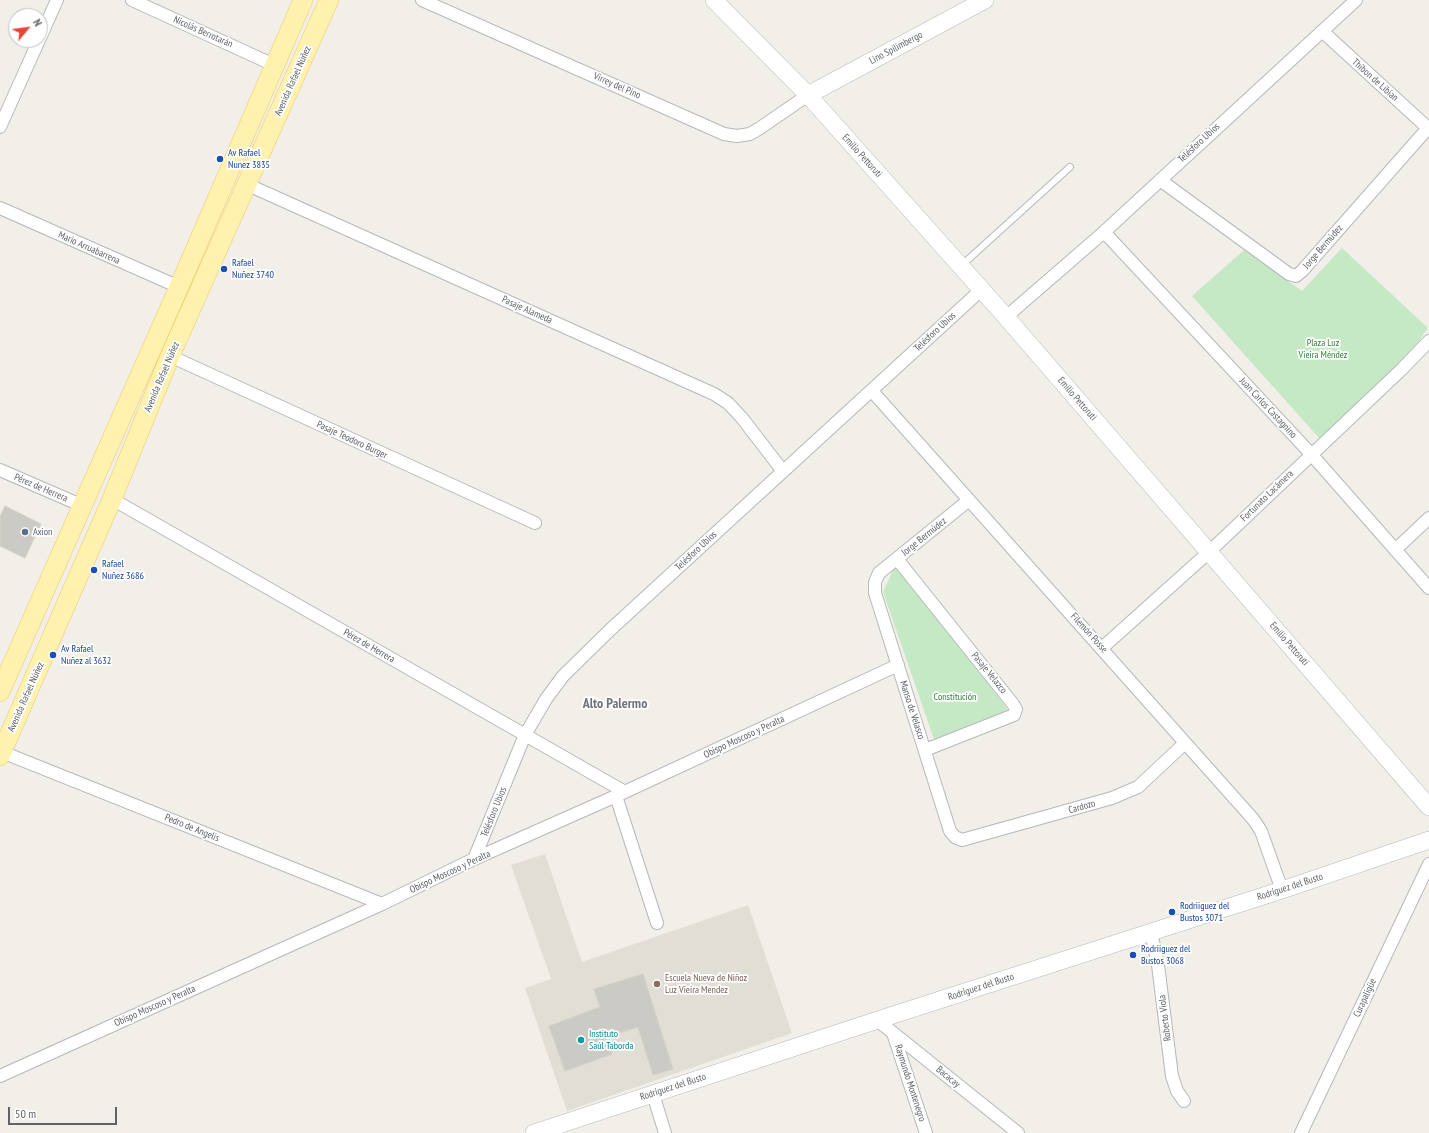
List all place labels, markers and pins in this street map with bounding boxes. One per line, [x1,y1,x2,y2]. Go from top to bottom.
place label: Av Rafael Nunez 3835 [228,147,270,170]
marker: Av Rafael Nunez 3835 [215,154,225,164]
place label: Rafael Nuñez 3740 [232,257,274,280]
marker: Rafael Nuñez 3740 [219,264,229,274]
place label: Axion [33,526,52,538]
marker: Axion [20,527,30,537]
place label: Rafael Nuñez 3686 [102,558,144,582]
marker: Rafael Nuñez 3686 [89,565,99,575]
place label: Av Rafael Nuñez al 3632 [61,643,111,666]
marker: Av Rafael Nuñez al 3632 [48,650,58,660]
place label: Rodriiguez del Bustos 3071 [1180,900,1229,924]
marker: Rodriiguez del Bustos 3071 [1167,907,1177,917]
place label: Rodriiguez del Bustos 3068 [1141,943,1190,966]
marker: Rodriiguez del Bustos 3068 [1128,950,1138,960]
place label: Escuela Nueva de Niñoz Luz Vieira Mendez [665,972,747,996]
marker: Escuela Nueva de Niñoz Luz Vieira Mendez [652,979,662,989]
place label: Instituto Saúl Taborda [589,1028,633,1052]
marker: Instituto Saúl Taborda [576,1035,586,1045]

